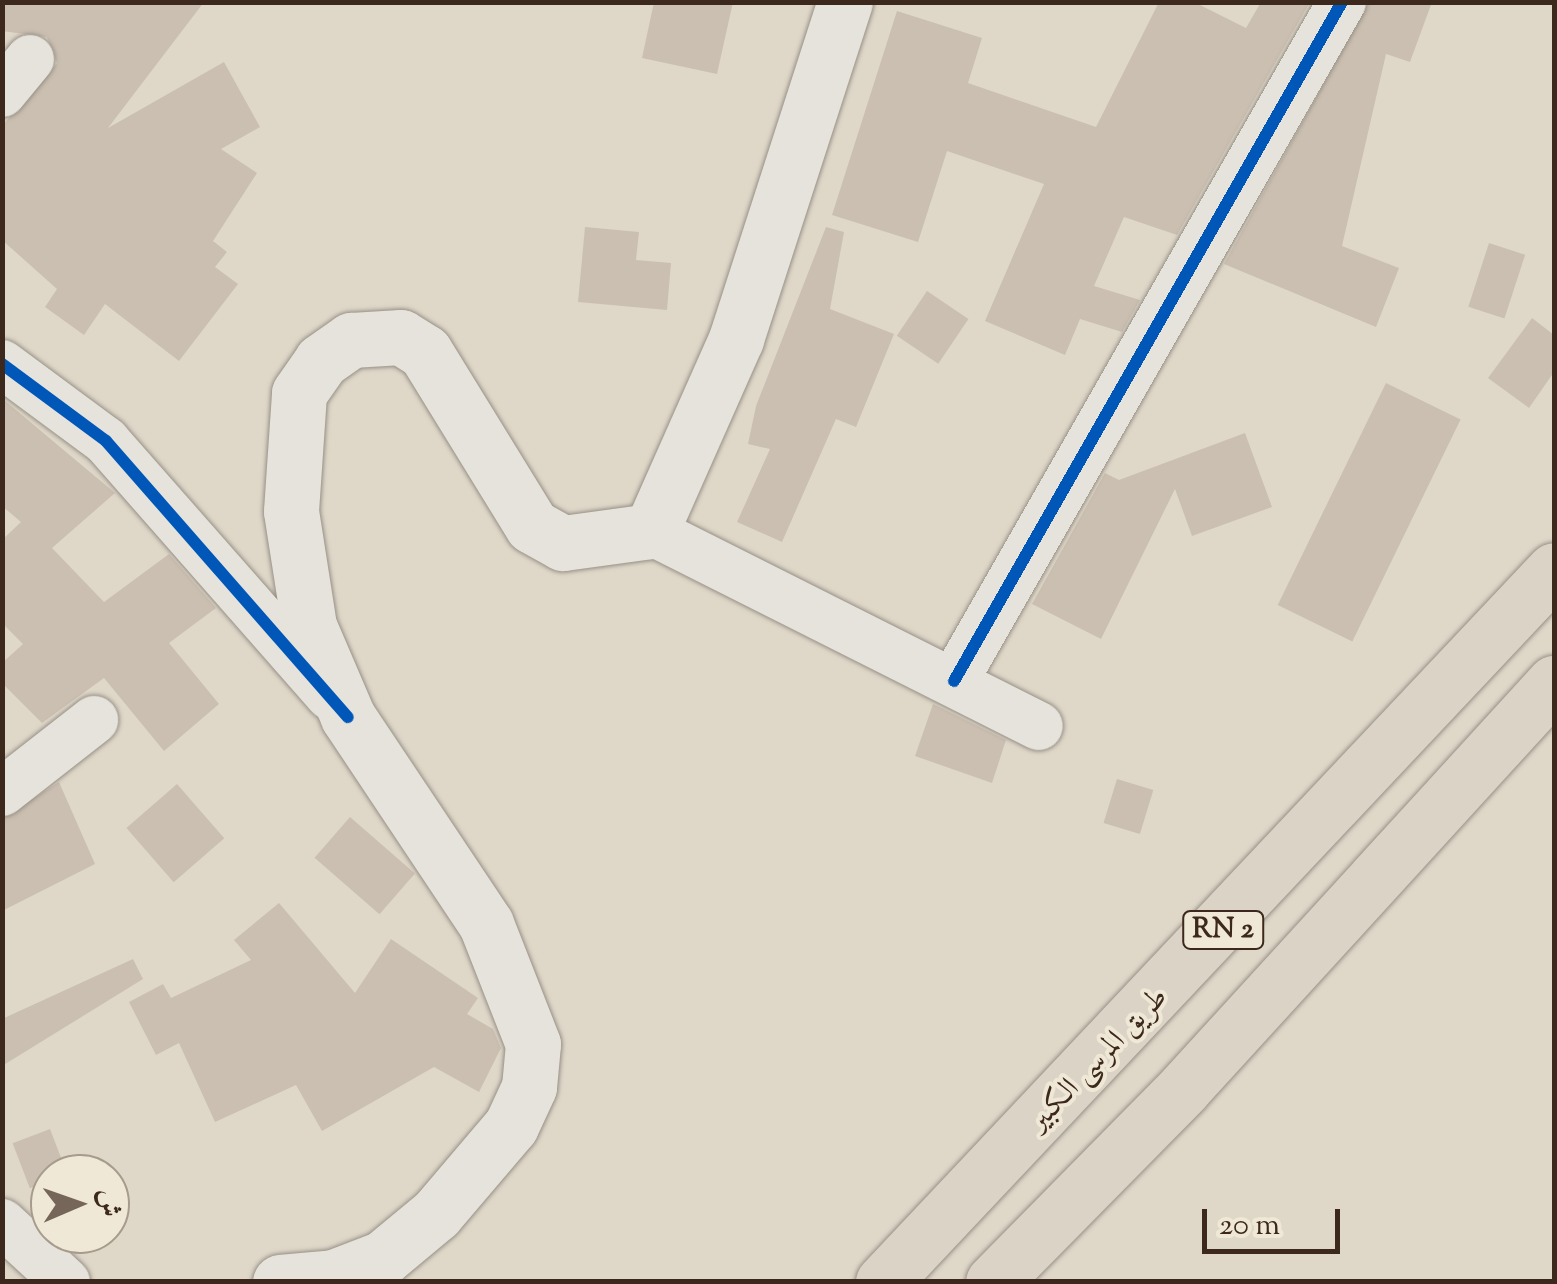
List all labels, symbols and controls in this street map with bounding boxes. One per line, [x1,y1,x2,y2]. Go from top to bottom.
road number: RN 2 [1180,907,1266,953]
street label: طريق المرسى الكبير [1021,981,1177,1139]
north arrow [30,1154,130,1254]
text: ش [88,1188,128,1218]
scale bar [1207,1189,1344,1251]
text: 20 m [1219,1205,1280,1248]

